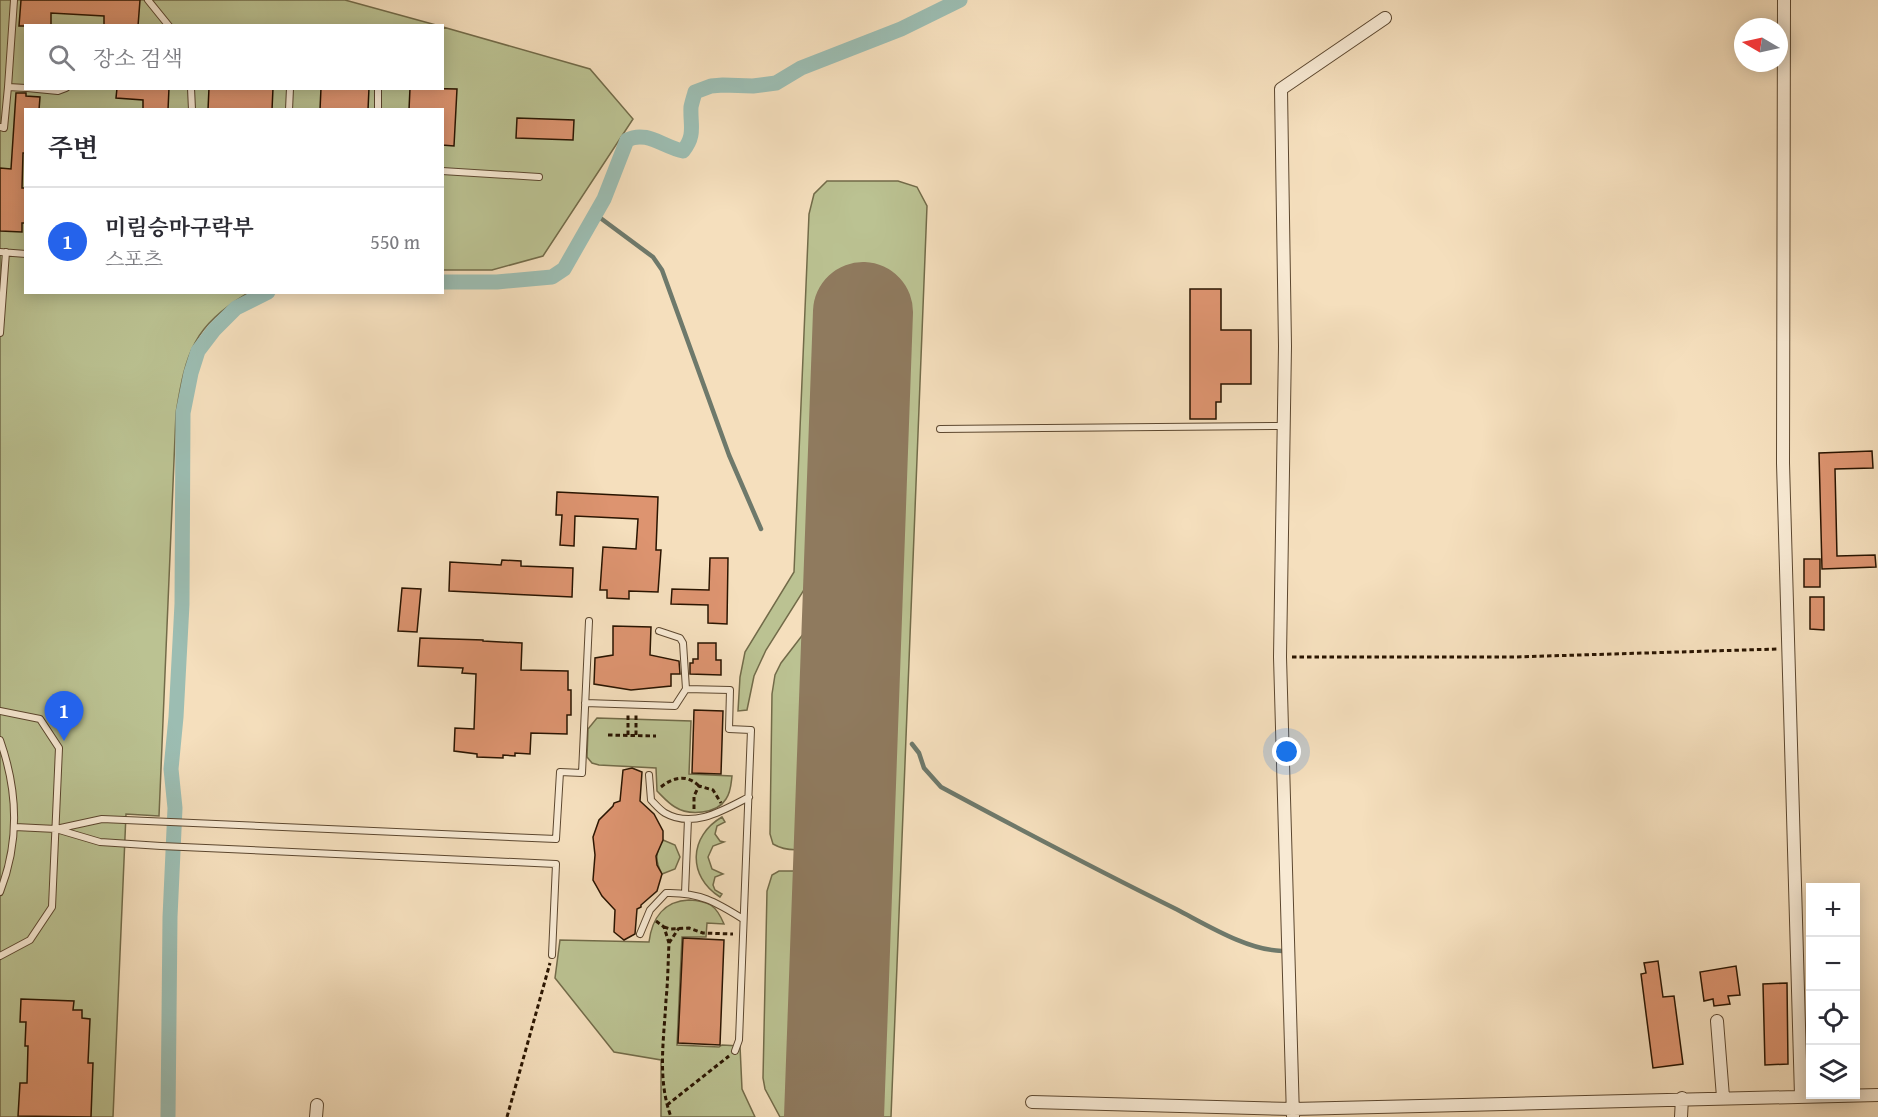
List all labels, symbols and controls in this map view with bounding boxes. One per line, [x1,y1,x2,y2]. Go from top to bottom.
north arrow [1734,18,1788,72]
search box [24,24,444,90]
icon: search [45,41,78,74]
text: 장소 검색 [93,42,183,74]
text: 주변 [48,128,98,167]
text: 미림승마구락부 [105,211,254,243]
text: 1 [62,227,73,256]
text: 550 m [370,227,420,256]
text: 스포츠 [105,244,163,273]
pin: 1 [44,692,84,741]
your location [1272,737,1301,766]
map controls [1806,883,1860,1099]
button: + [1806,883,1860,937]
button: − [1806,937,1860,991]
button: locate [1806,991,1860,1045]
button: layers [1806,1045,1860,1099]

